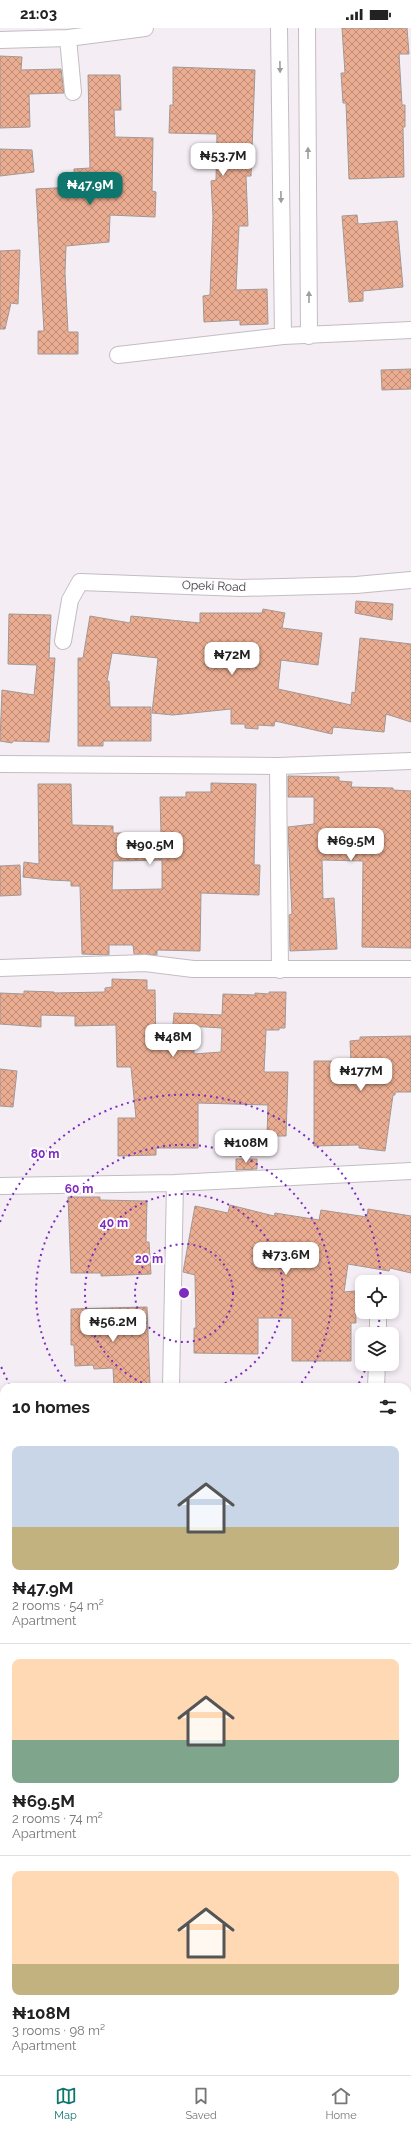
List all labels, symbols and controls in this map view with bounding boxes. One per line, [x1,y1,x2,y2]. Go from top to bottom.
text: 21:03 [20,5,57,23]
one-way arrow [277,61,283,74]
pin: ₦53.7M [190,143,256,177]
one-way arrow [305,146,311,159]
text: ₦53.7M [200,148,246,163]
pin: ₦47.9M [57,172,123,206]
text: ₦47.9M [66,177,114,192]
one-way arrow [278,191,284,204]
one-way arrow [306,290,312,303]
street label: Opeki Road [182,578,246,594]
pin: ₦72M [208,642,256,676]
text: ₦72M [213,647,251,662]
pin: ₦69.5M [318,828,384,862]
pin: ₦90.5M [117,832,183,866]
text: ₦69.5M [327,833,375,848]
text: ₦90.5M [126,837,174,852]
pin: ₦48M [149,1024,197,1058]
text: ₦48M [154,1029,192,1044]
pin: ₦177M [333,1058,389,1092]
text: ₦177M [339,1063,383,1078]
pin: ₦108M [218,1130,274,1164]
text: ₦108M [224,1135,268,1150]
text: 80 m [31,1147,59,1161]
text: 60 m [65,1182,93,1196]
text: 40 m [100,1216,128,1230]
pin: ₦73.6M [253,1242,319,1276]
text: ₦73.6M [262,1247,310,1262]
text: 20 m [135,1252,163,1266]
map controls [355,1275,399,1371]
button: locate [355,1275,399,1319]
centre of rings [177,1286,191,1300]
pin: ₦56.2M [80,1309,146,1343]
text: ₦56.2M [89,1314,137,1329]
button: layers [355,1327,399,1371]
icon: filters [377,1396,399,1418]
text: 10 homes [12,1397,90,1417]
icon: home [170,1472,242,1544]
text: ₦47.9M [12,1578,73,1598]
text: 2 rooms · 54 m² [12,1598,104,1613]
text: Apartment [12,1613,76,1628]
icon: home [170,1685,242,1757]
text: ₦69.5M [12,1791,75,1811]
text: 2 rooms · 74 m² [12,1811,103,1826]
text: Apartment [12,1826,76,1841]
icon: home [170,1897,242,1969]
text: ₦108M [12,2003,70,2023]
text: 3 rooms · 98 m² [12,2023,105,2038]
text: Apartment [12,2038,76,2053]
tab: Map [54,2085,77,2122]
tab: Saved [185,2085,217,2122]
tab: Home [326,2085,357,2122]

